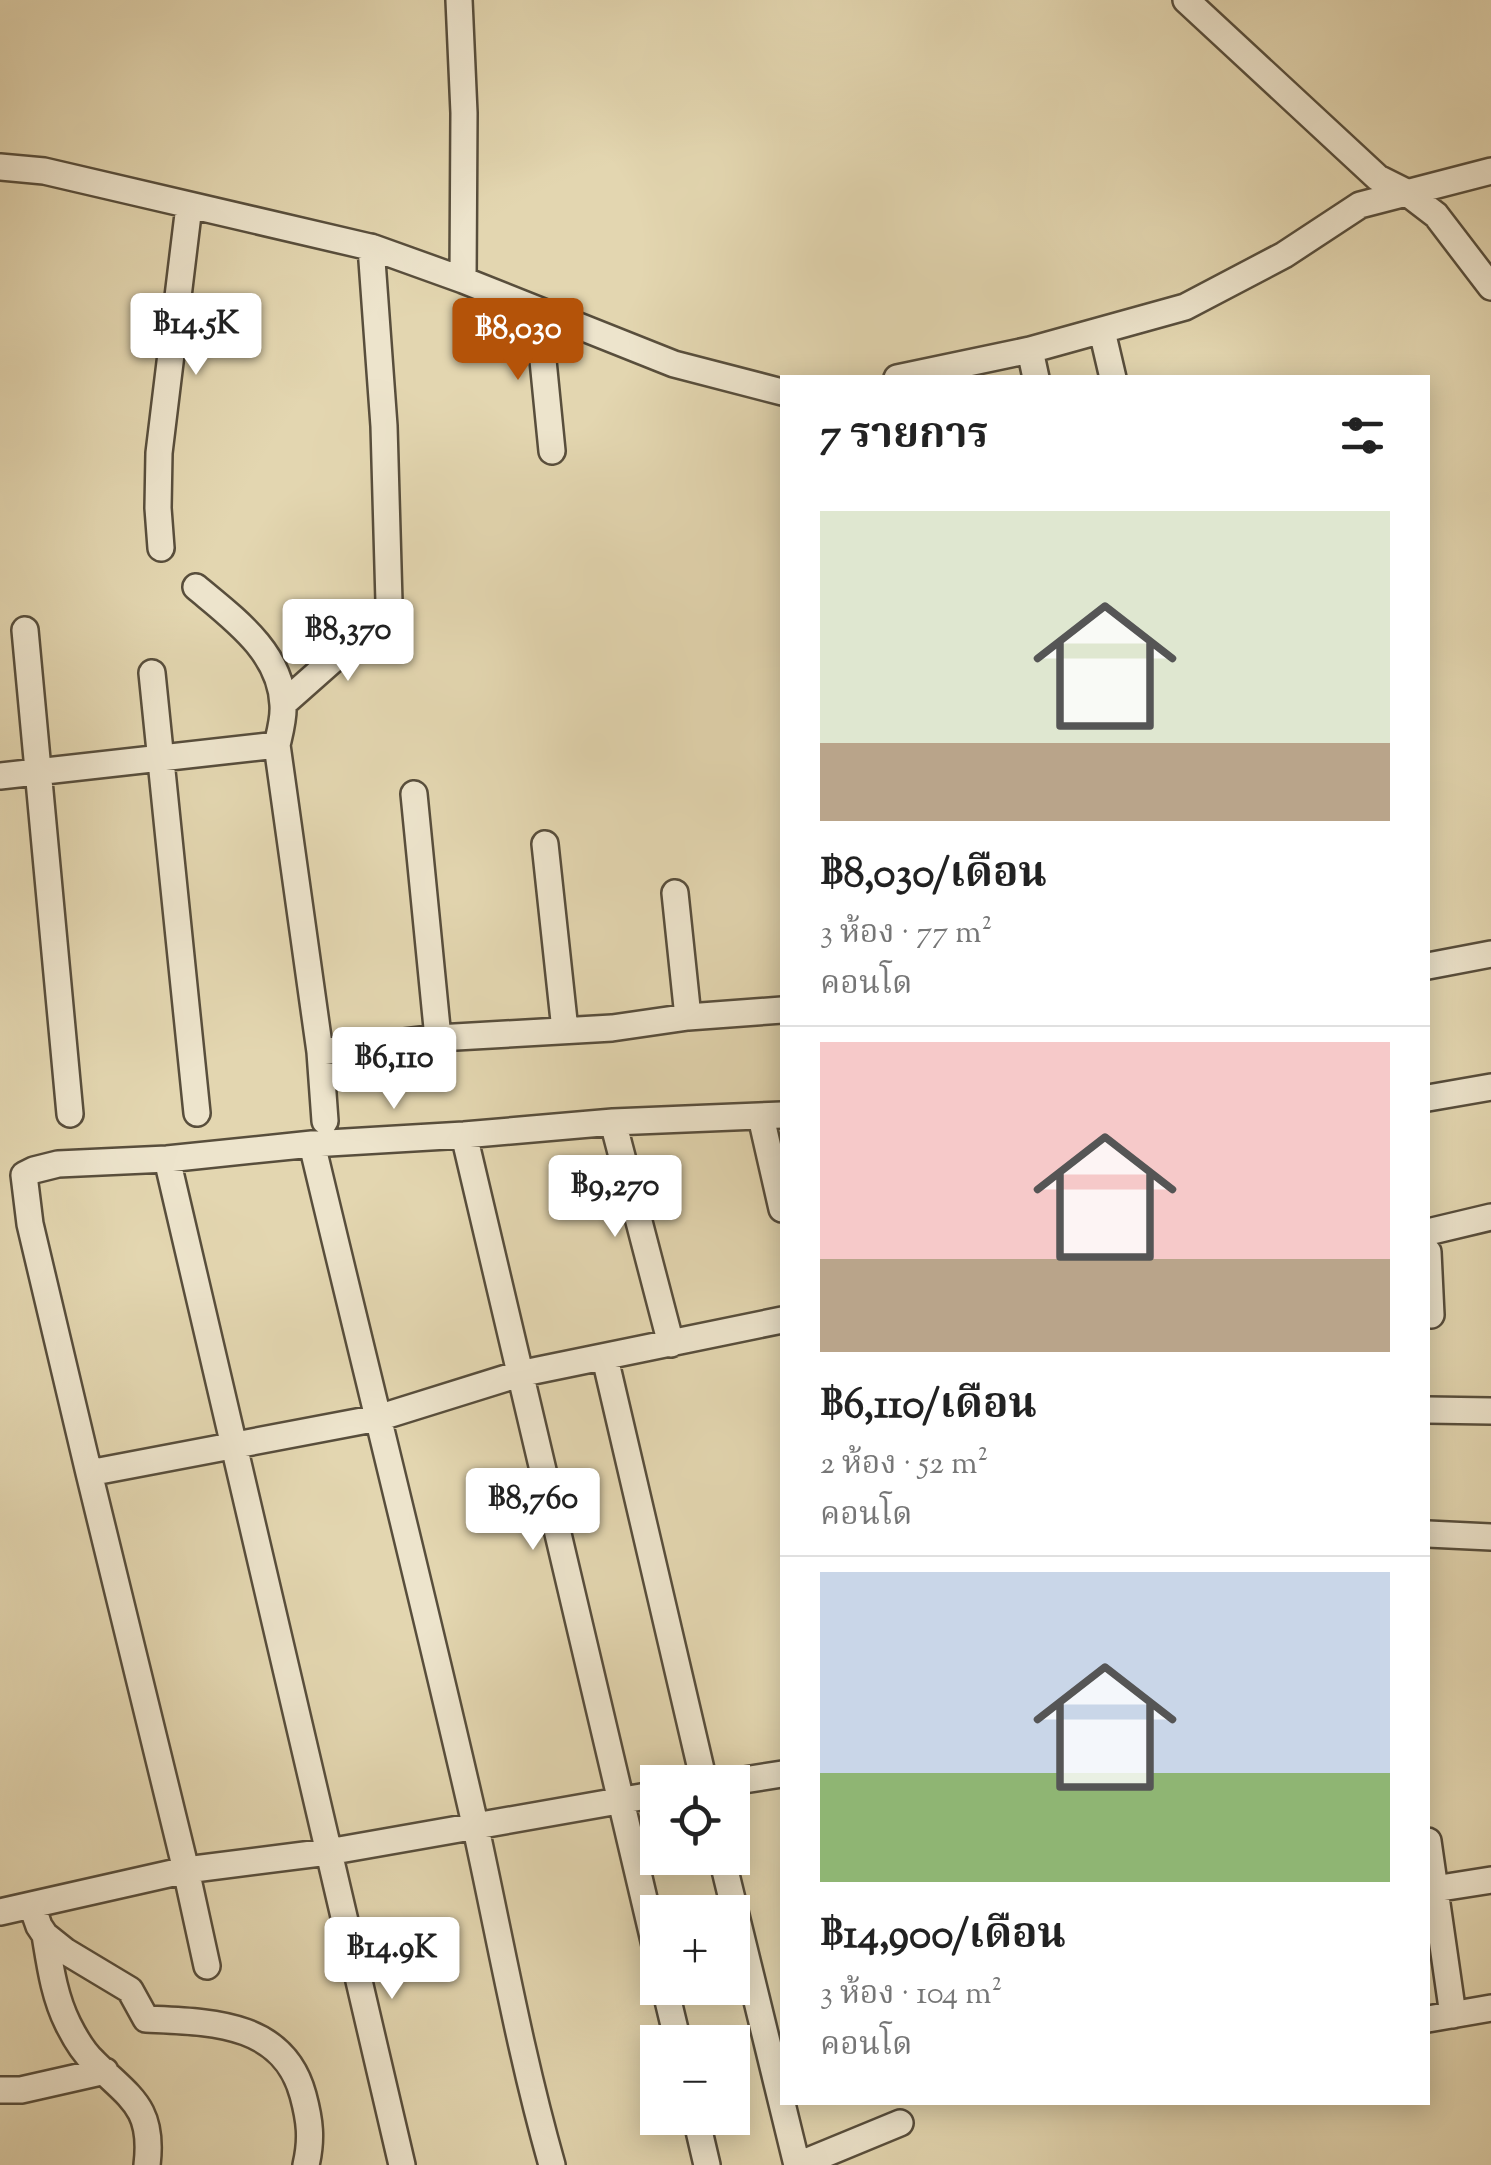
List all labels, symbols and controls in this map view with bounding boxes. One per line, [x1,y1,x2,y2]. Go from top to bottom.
pin: ฿14.5K [115,293,277,378]
pin: ฿8,030 [437,298,599,383]
text: ฿14.5K [152,302,240,348]
text: ฿8,030 [474,307,562,353]
text: 7 รายการ [820,407,989,467]
icon: filters [1335,408,1390,463]
icon: home [1015,576,1195,756]
pin: ฿8,370 [267,599,429,684]
text: ฿8,370 [305,608,391,654]
text: ฿8,030/เดือน [820,846,1047,906]
text: 3 ห้อง · 77 m² [820,911,992,957]
text: คอนโด [820,962,913,1008]
pin: ฿6,110 [313,1027,475,1112]
text: ฿6,110 [354,1036,434,1082]
icon: home [1015,1107,1195,1287]
pin: ฿9,270 [534,1155,696,1240]
text: ฿9,270 [571,1164,659,1210]
text: ฿6,110/เดือน [820,1377,1037,1437]
text: 2 ห้อง · 52 m² [820,1442,988,1488]
pin: ฿8,760 [452,1468,614,1553]
text: ฿8,760 [488,1477,578,1523]
text: คอนโด [820,1493,913,1539]
icon: home [1015,1637,1195,1817]
map controls [640,1765,750,2135]
button: locate [640,1765,750,1875]
button: + [640,1895,750,2005]
text: ฿14,900/เดือน [820,1907,1066,1967]
pin: ฿14.9K [311,1917,473,2002]
text: ฿14.9K [346,1926,438,1972]
text: 3 ห้อง · 104 m² [820,1972,1002,2018]
text: คอนโด [820,2023,913,2069]
button: − [640,2025,750,2135]

